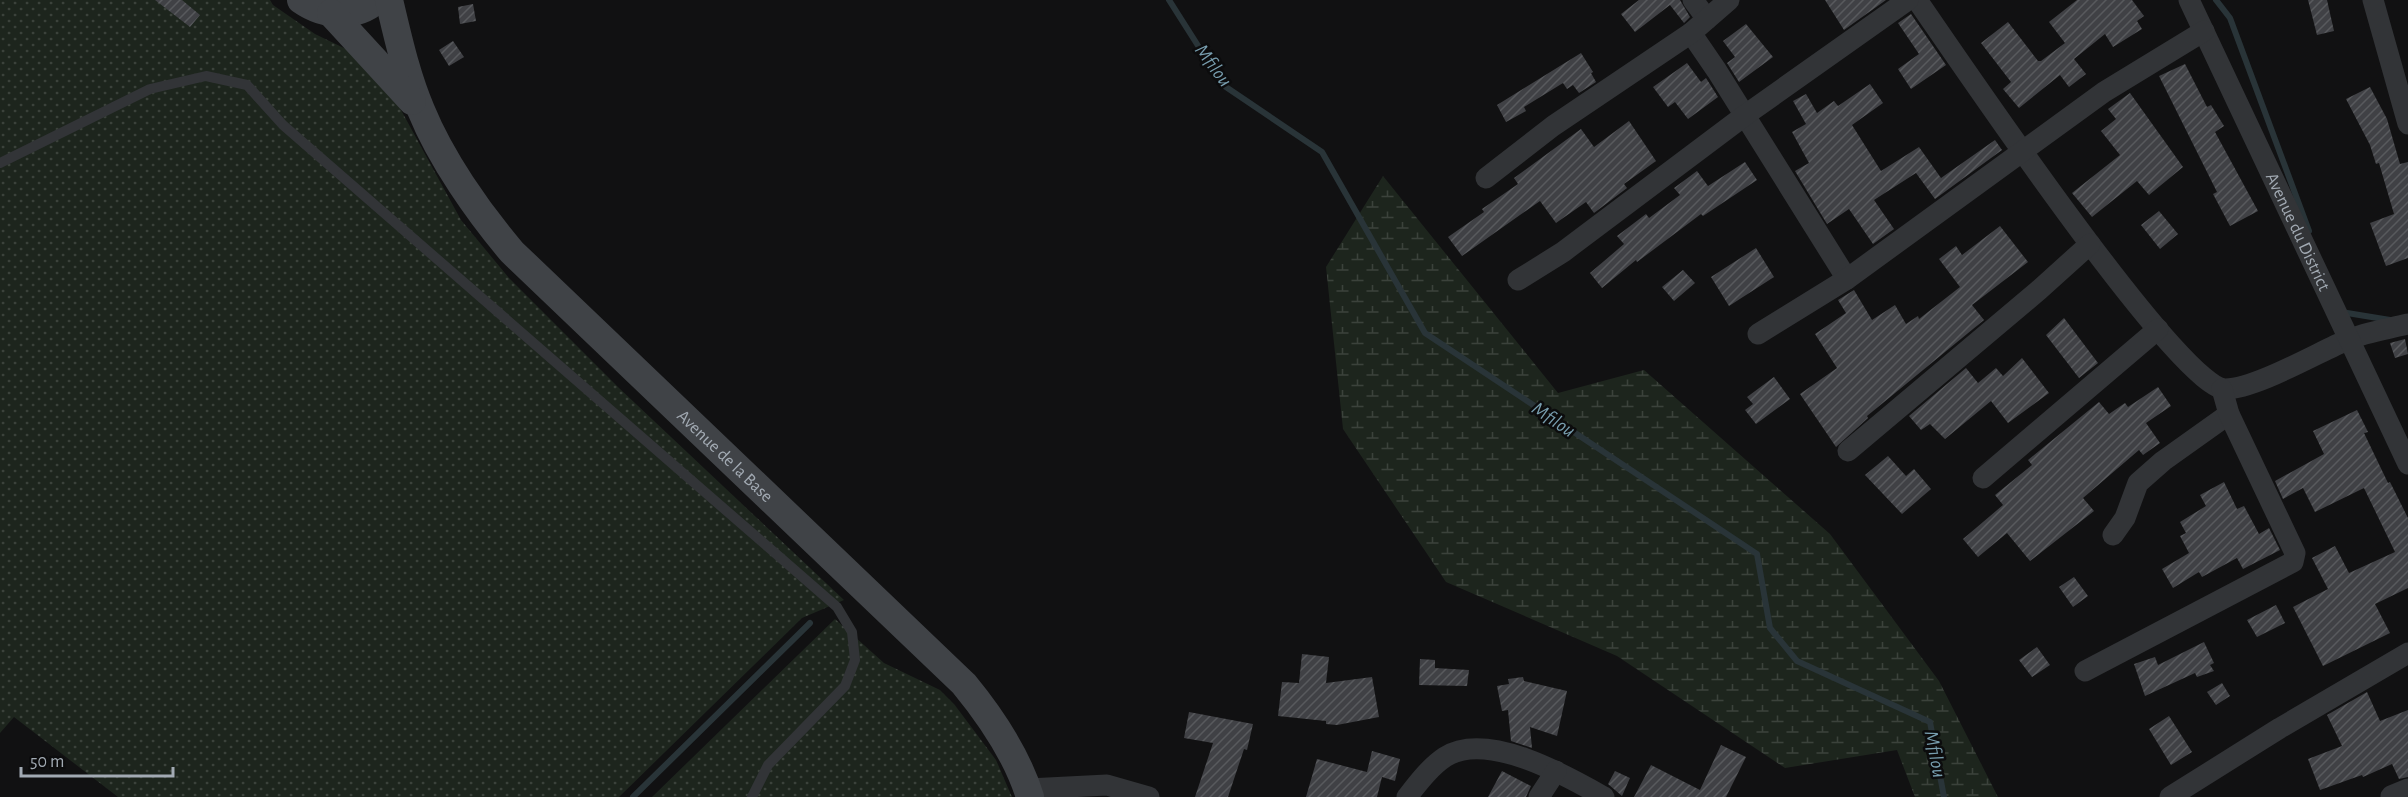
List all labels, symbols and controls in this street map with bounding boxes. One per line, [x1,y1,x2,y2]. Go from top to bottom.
water label: Mfilou [1191,41,1235,91]
street label: Avenue du District [2262,170,2333,294]
water label: Mfilou [1528,398,1579,441]
street label: Avenue de la Base [673,407,776,506]
water label: Mfilou [1921,729,1949,779]
scale bar [21,740,172,778]
text: 50 m [30,753,64,771]

